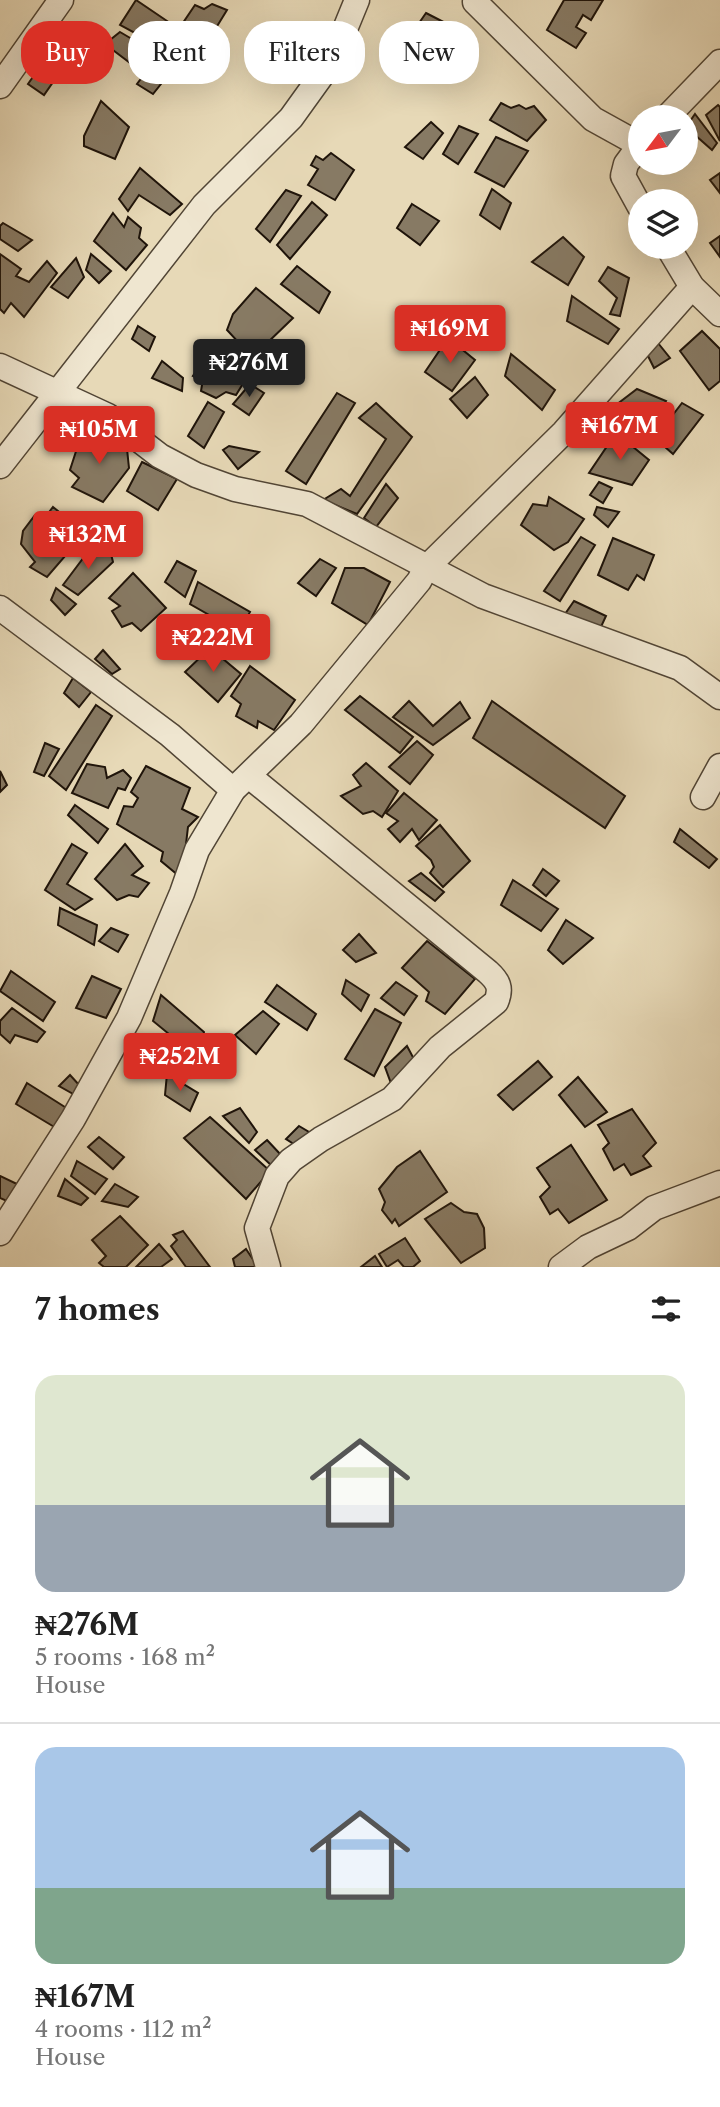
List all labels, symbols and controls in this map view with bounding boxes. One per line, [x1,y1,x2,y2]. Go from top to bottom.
chip: Buy [21,21,114,84]
chip: Rent [128,21,230,84]
chip: Filters [244,21,365,84]
chip: New [379,21,479,84]
north arrow [628,105,698,175]
map controls [628,105,698,259]
button: layers [628,189,698,259]
pin: ₦169M [401,306,499,365]
text: ₦169M [411,314,489,342]
pin: ₦276M [200,340,298,399]
text: ₦276M [209,348,289,376]
pin: ₦167M [571,402,669,462]
pin: ₦105M [50,406,148,466]
text: ₦167M [582,411,658,439]
text: ₦105M [60,415,138,443]
pin: ₦132M [39,512,137,571]
text: ₦132M [49,520,127,548]
pin: ₦222M [164,614,262,674]
text: ₦222M [172,623,254,651]
pin: ₦252M [131,1034,229,1093]
text: ₦252M [140,1042,220,1070]
icon: filters [647,1290,685,1328]
text: 7 homes [35,1291,160,1328]
icon: home [297,1420,423,1546]
text: ₦276M [35,1606,139,1643]
text: 5 rooms · 168 m² [35,1643,215,1671]
text: House [35,1671,105,1699]
icon: home [297,1792,423,1918]
text: ₦167M [35,1978,135,2015]
text: 4 rooms · 112 m² [35,2015,212,2043]
text: House [35,2043,105,2071]

